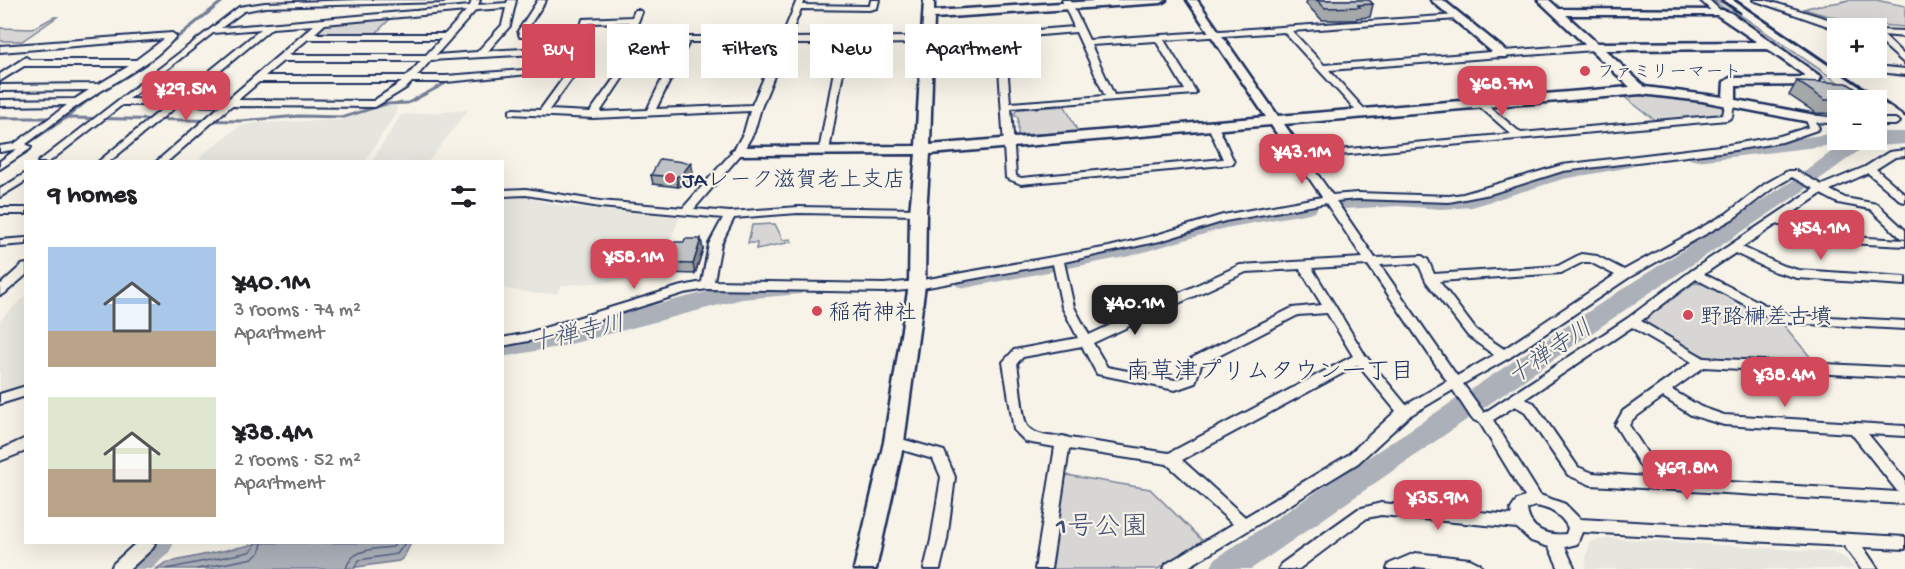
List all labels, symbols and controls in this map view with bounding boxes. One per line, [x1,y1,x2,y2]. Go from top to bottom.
map controls [1827,18,1887,150]
button: + [1827,18,1887,78]
chip: Buy [522,24,595,78]
chip: Rent [607,24,689,78]
chip: Filters [701,24,798,78]
chip: New [810,24,893,78]
chip: Apartment [905,24,1041,78]
place label: ファミリーマート [1597,63,1741,84]
marker: ファミリーマート [1578,64,1592,78]
pin: ¥68.7M [1453,66,1551,117]
pin: ¥29.5M [137,71,235,122]
text: ¥68.7M [1472,74,1532,97]
text: ¥29.5M [156,79,216,102]
button: − [1827,90,1887,150]
pin: ¥43.1M [1253,134,1351,185]
text: ¥43.1M [1273,142,1331,165]
place label: JAレーク滋賀老上支店 [682,168,906,195]
marker: JAレーク滋賀老上支店 [663,171,677,185]
icon: filters [447,180,480,213]
text: 9 homes [48,181,136,212]
pin: ¥54.1M [1772,210,1870,261]
text: ¥54.1M [1792,218,1850,241]
pin: ¥58.1M [585,239,683,290]
text: ¥58.1M [605,247,663,270]
text: ¥40.1M [234,269,310,300]
icon: home [96,271,168,343]
pin: ¥40.1M [1086,285,1184,336]
text: ¥40.1M [1106,293,1164,316]
text: 3 rooms · 74 m² [234,300,361,323]
place label: 稲荷神社 [829,301,917,328]
marker: 稲荷神社 [810,304,824,318]
place label: 野路榊差古墳 [1700,305,1832,332]
marker: 野路榊差古墳 [1681,308,1695,322]
water label: 十禅寺川 [528,310,628,360]
water label: 十禅寺川 [1502,314,1599,393]
text: Apartment [234,323,324,346]
pin: ¥38.4M [1736,357,1834,408]
district label: 南草津プリムタウン一丁目 [1126,358,1414,388]
text: ¥38.4M [1755,365,1815,388]
text: ¥38.4M [234,419,312,450]
icon: home [96,421,168,493]
text: 2 rooms · 52 m² [234,450,361,473]
pin: ¥69.8M [1638,450,1736,501]
text: ¥69.8M [1657,458,1717,481]
text: Apartment [234,473,324,496]
pin: ¥35.9M [1389,480,1487,531]
text: ¥35.9M [1408,488,1468,511]
park label: 1号公園 [1055,513,1148,545]

